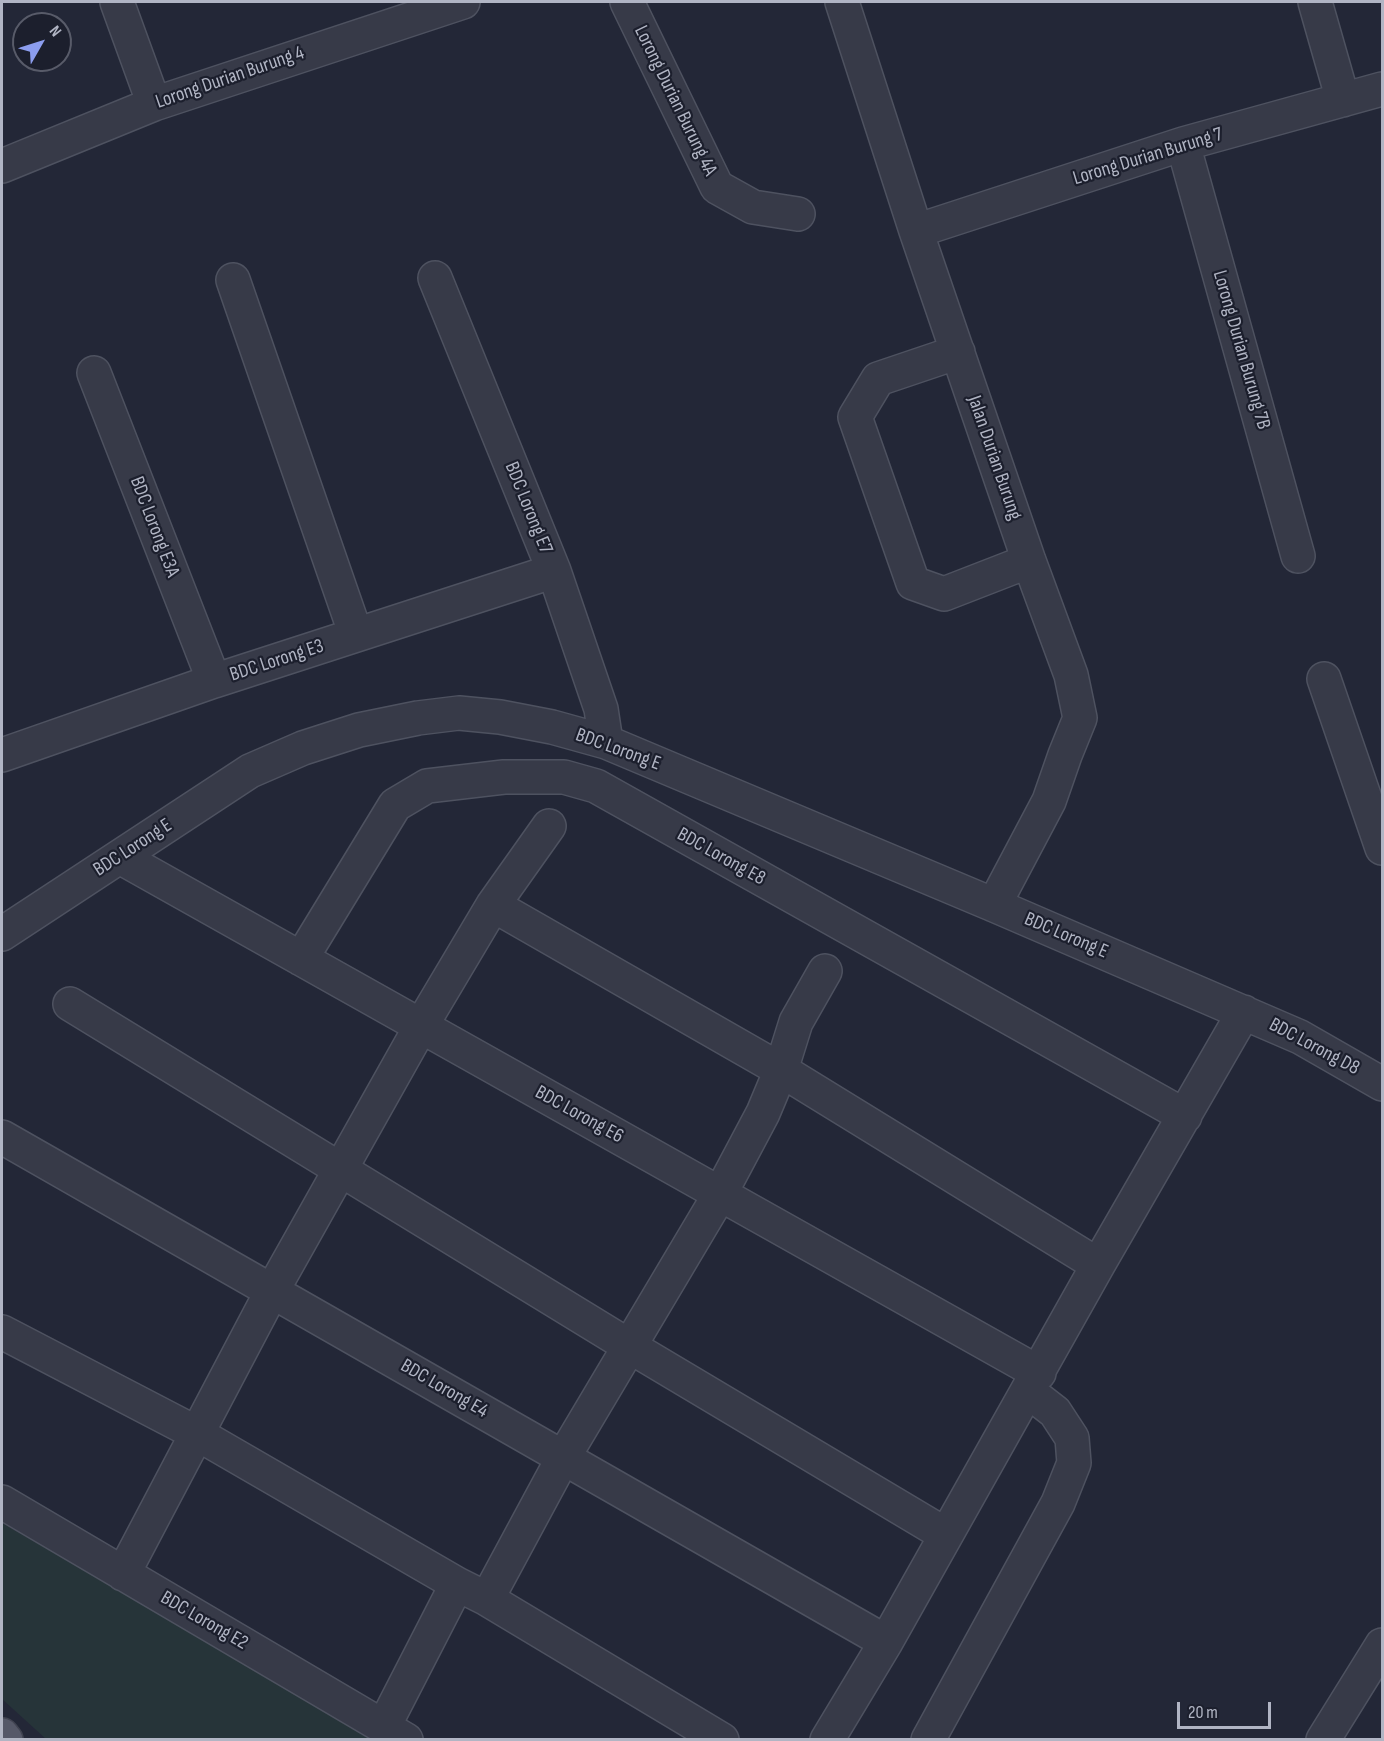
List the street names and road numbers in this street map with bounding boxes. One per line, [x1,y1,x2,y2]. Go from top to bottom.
street label: Lorong Durian Burung 4A [628,22,722,180]
street label: Lorong Durian Burung 4 [153,41,307,115]
street label: Lorong Durian Burung 7 [1070,123,1226,191]
street label: Lorong Durian Burung 7B [1207,268,1275,432]
street label: Jalan Durian Burung [961,393,1027,523]
street label: BDC Lorong E7 [499,459,557,557]
street label: BDC Lorong E3A [124,473,184,581]
street label: BDC Lorong E3 [227,635,327,687]
street label: BDC Lorong E [572,724,664,776]
street label: BDC Lorong E [89,814,177,882]
street label: BDC Lorong E8 [673,823,769,891]
street label: BDC Lorong E [1020,908,1112,964]
street label: BDC Lorong D8 [1265,1013,1363,1081]
street label: BDC Lorong E6 [531,1081,627,1149]
street label: BDC Lorong E4 [396,1354,492,1424]
street label: BDC Lorong E2 [156,1586,252,1656]

